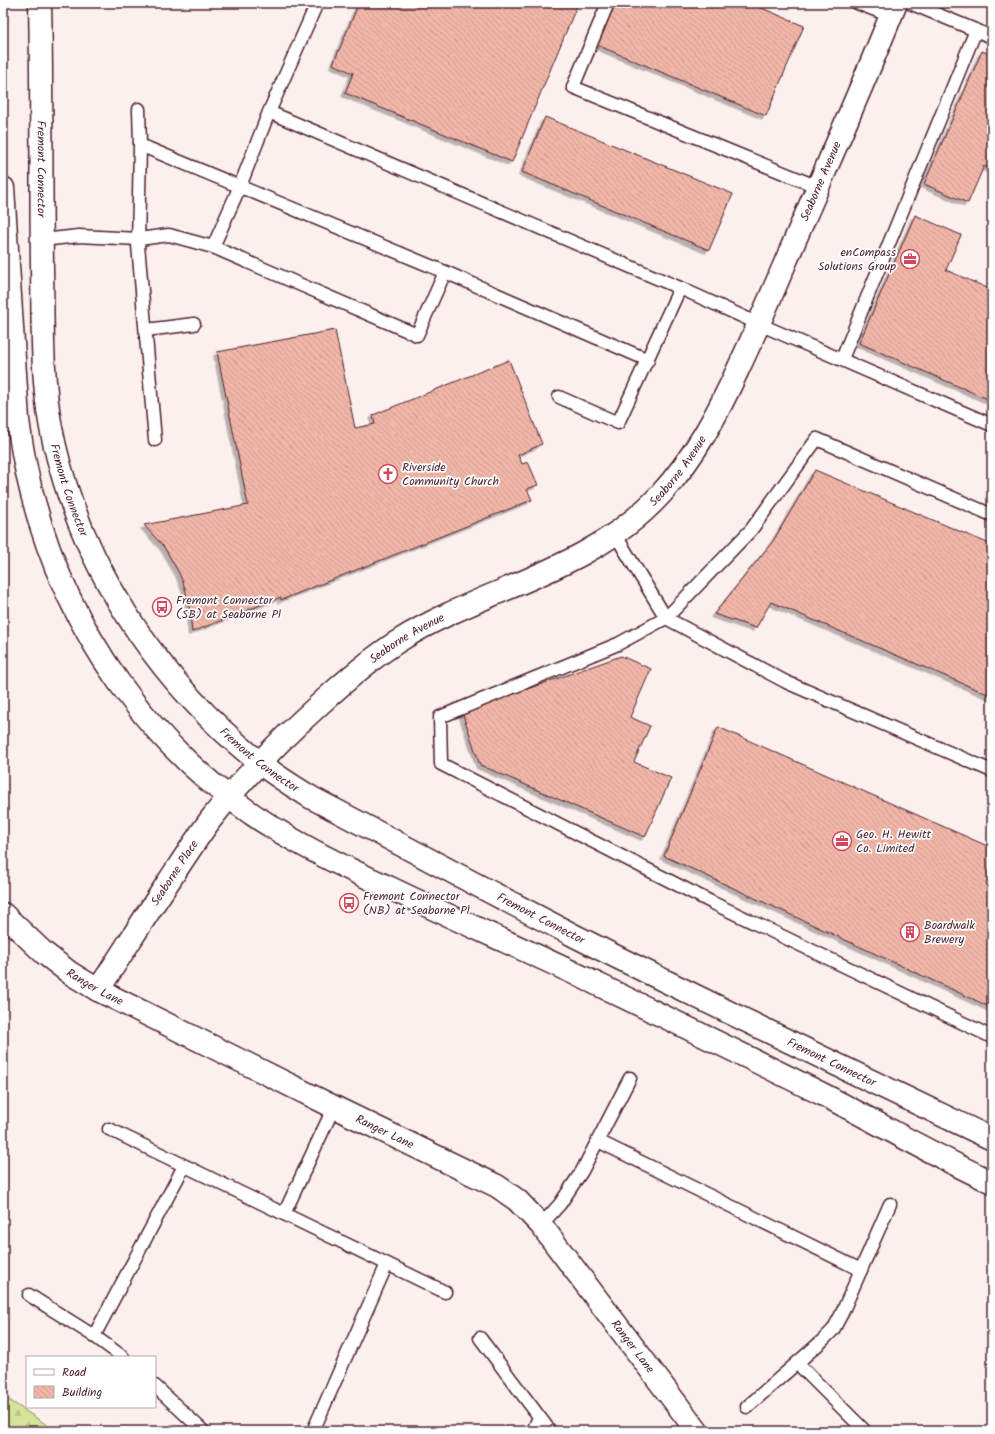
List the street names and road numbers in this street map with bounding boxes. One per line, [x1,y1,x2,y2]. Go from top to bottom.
street label: Fremont Connector [31,121,51,218]
street label: Seaborne Avenue [795,138,847,224]
street label: Seaborne Avenue [645,431,712,511]
street label: Fremont Connector [45,442,93,540]
street label: Seaborne Avenue [365,608,448,669]
street label: Fremont Connector [215,723,303,798]
street label: Seaborne Place [146,836,204,910]
street label: Fremont Connector [493,888,589,950]
street label: Ranger Lane [62,964,127,1011]
street label: Fremont Connector [784,1033,880,1093]
street label: Ranger Lane [352,1110,418,1155]
street label: Ranger Lane [606,1316,659,1378]

